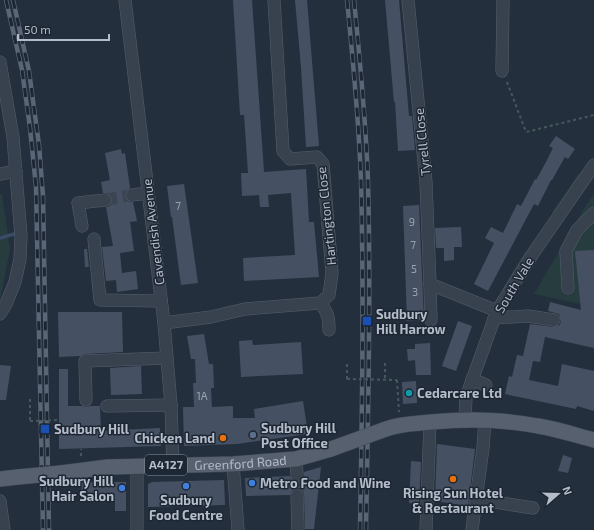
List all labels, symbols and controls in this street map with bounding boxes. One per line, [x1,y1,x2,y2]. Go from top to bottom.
scale bar [18,16,109,42]
text: 50 m [24,22,51,36]
street label: Tyrell Close [410,107,434,177]
street label: Hartington Close [313,166,339,266]
street label: Cavendish Avenue [139,178,167,286]
house number: 7 [175,199,181,212]
house number: 9 [409,215,415,228]
house number: 7 [410,238,416,251]
street label: South Vale [491,254,537,316]
house number: 5 [411,262,417,275]
house number: 3 [412,285,418,298]
place label: Sudbury Hill Harrow [376,306,446,337]
marker: Sudbury Hill Harrow [361,315,373,327]
place label: Cedarcare Ltd [417,385,502,401]
marker: Cedarcare Ltd [404,388,414,398]
house number: 1A [196,389,208,402]
place label: Sudbury Hill Post Office [261,420,337,451]
place label: Sudbury Hill [54,421,130,437]
marker: Sudbury Hill [39,423,51,435]
place label: Chicken Land [134,430,215,446]
marker: Sudbury Hill Post Office [248,430,258,440]
marker: Chicken Land [218,433,228,443]
street label: Greenford Road [194,452,287,473]
road number: A4127 [145,455,187,475]
place label: Sudbury Hill Hair Salon [39,473,115,504]
marker: Rising Sun Hotel & Restaurant [448,474,458,484]
north arrow [538,474,578,514]
place label: Metro Food and Wine [260,475,391,491]
marker: Metro Food and Wine [247,478,257,488]
marker: Sudbury Food Centre [181,481,191,491]
marker: Sudbury Hill Hair Salon [117,483,127,493]
text: N [560,484,575,496]
place label: Rising Sun Hotel & Restaurant [403,485,504,516]
place label: Sudbury Food Centre [149,492,223,523]

